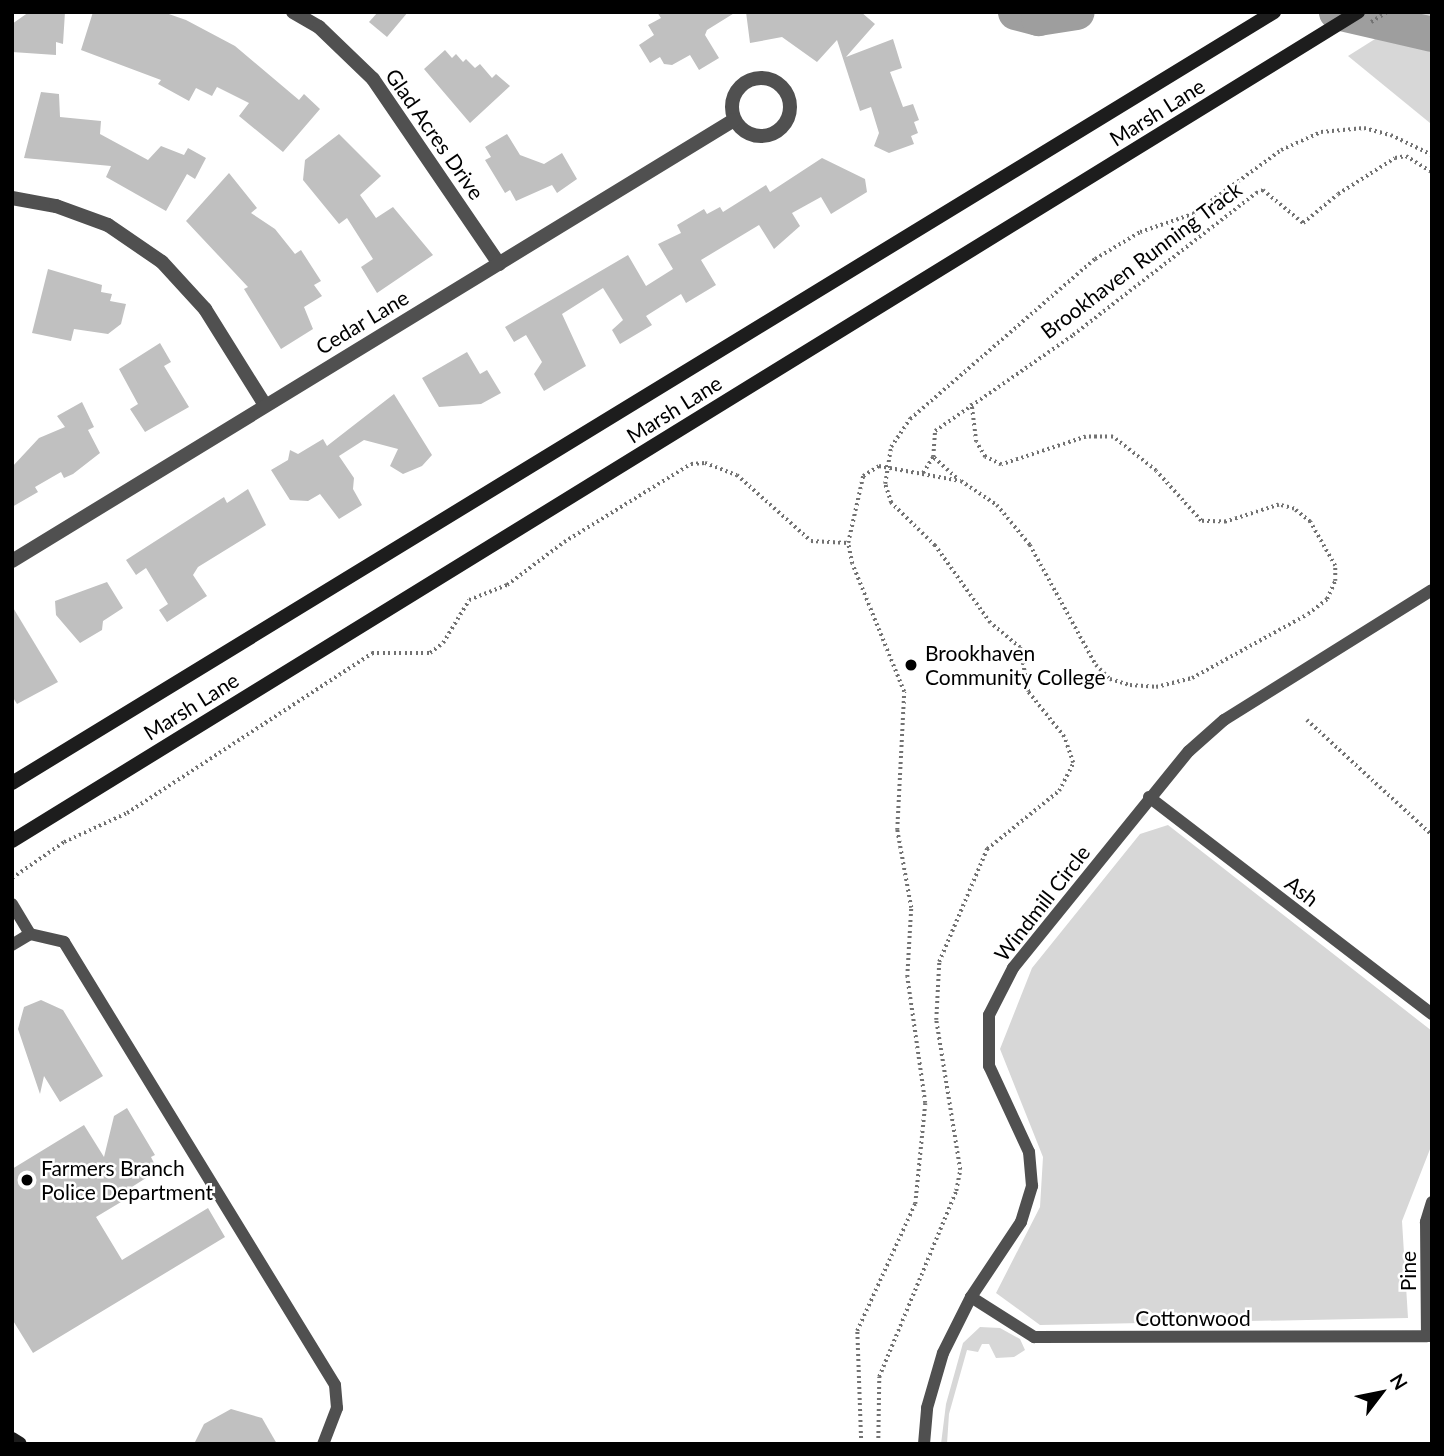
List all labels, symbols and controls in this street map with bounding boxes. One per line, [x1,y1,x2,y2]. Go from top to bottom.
street label: Glad Acres Drive [380,63,490,205]
street label: Marsh Lane [1105,73,1209,151]
street label: Brookhaven Running Track [1035,176,1247,344]
street label: Cedar Lane [311,284,413,360]
street label: Marsh Lane [622,370,726,448]
place label: Brookhaven Community College [925,640,1106,690]
marker: Brookhaven Community College [903,657,919,673]
street label: Marsh Lane [139,667,243,745]
street label: Windmill Circle [989,840,1095,966]
street label: Ash [1280,870,1324,912]
place label: Farmers Branch Police Department [41,1155,213,1205]
marker: Farmers Branch Police Department [19,1172,35,1188]
street label: Pine [1395,1251,1421,1291]
street label: Cottonwood [1135,1305,1251,1331]
north arrow [1346,1358,1416,1428]
text: N [1386,1369,1413,1394]

